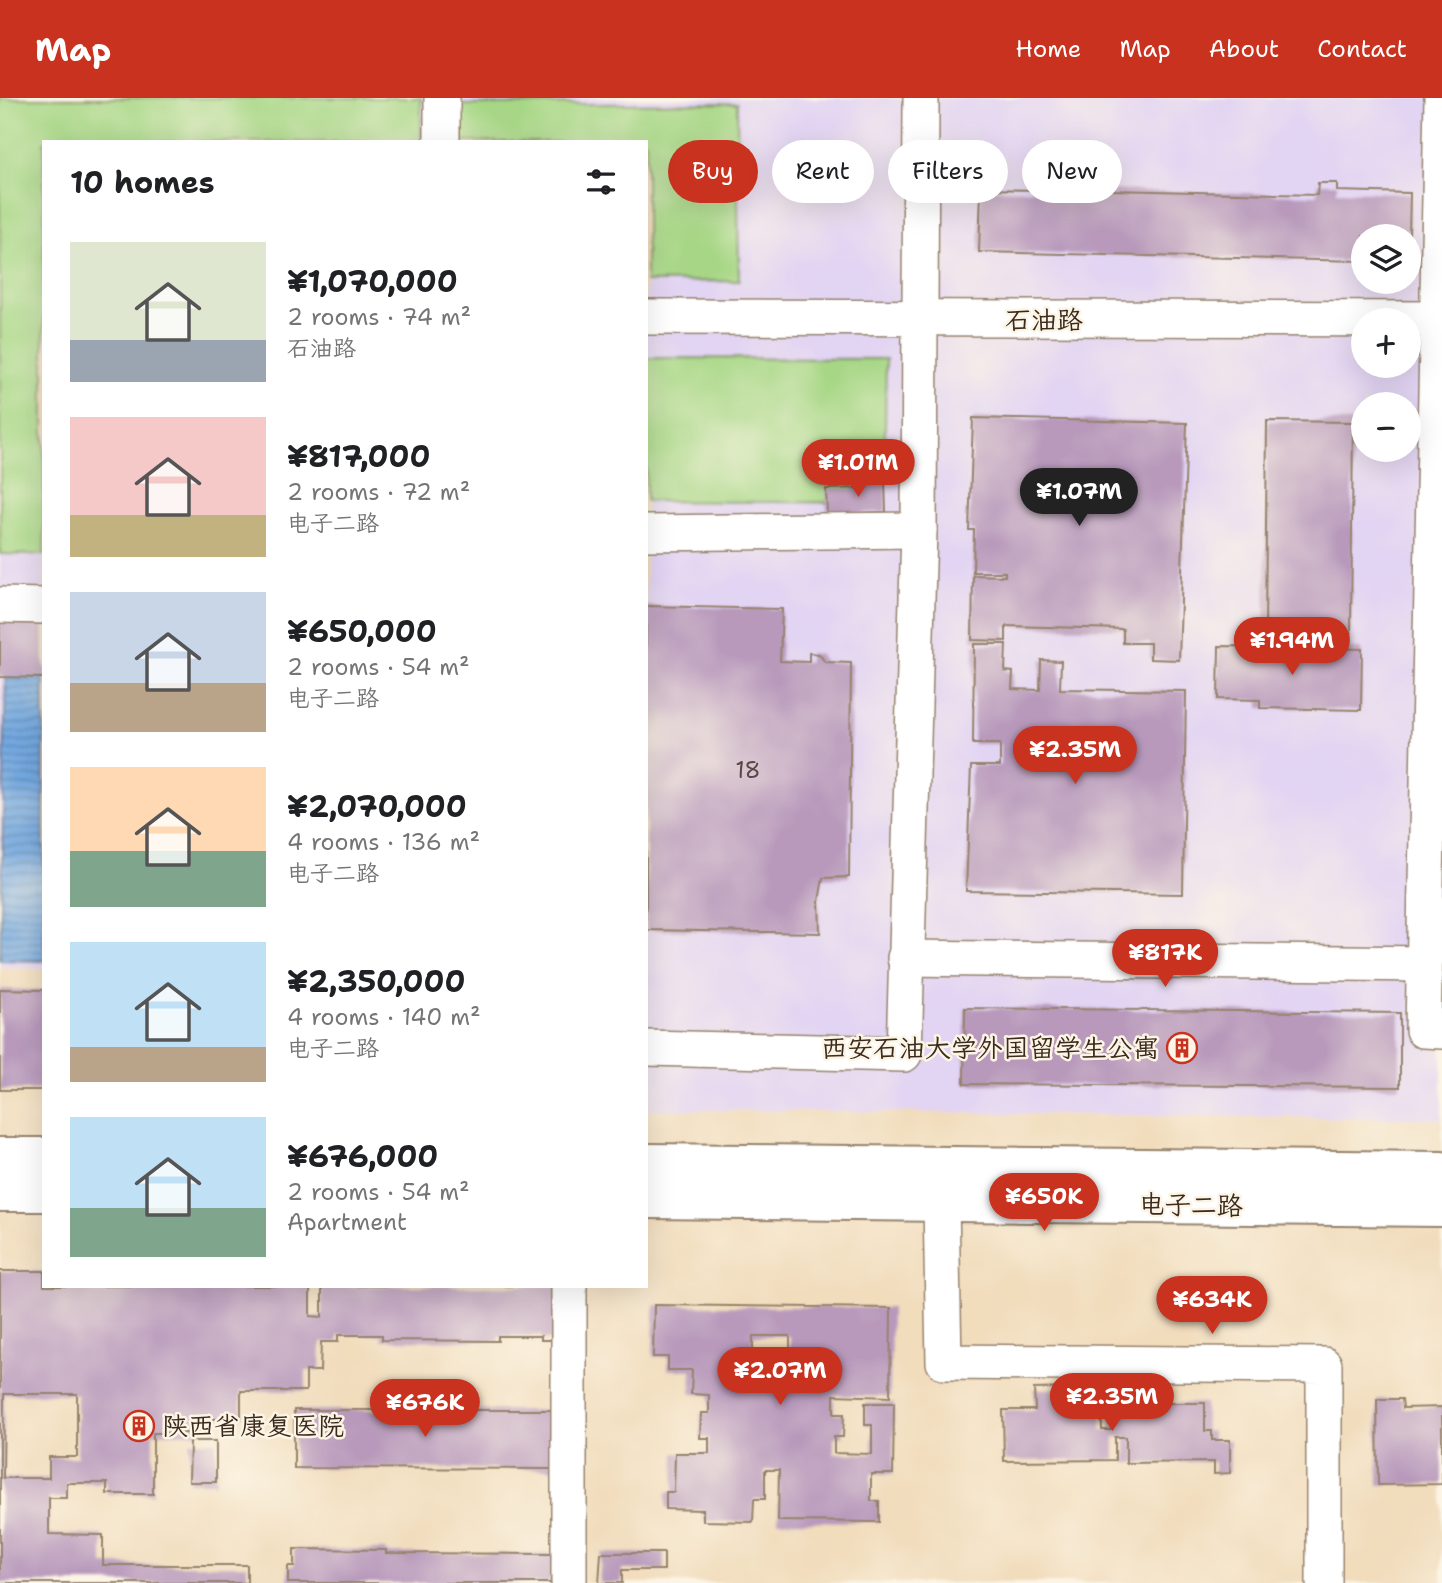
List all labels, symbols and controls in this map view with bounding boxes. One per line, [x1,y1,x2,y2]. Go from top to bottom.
text: Map [35,27,111,72]
text: Home [1015,33,1081,65]
text: Map [1119,33,1171,65]
text: About [1209,33,1279,65]
text: Contact [1317,33,1407,65]
chip: Buy [668,140,758,203]
chip: Rent [772,140,874,203]
chip: Filters [888,140,1008,203]
chip: New [1022,140,1122,203]
text: 10 homes [70,162,215,203]
icon: filters [582,163,620,201]
map controls [1351,224,1421,462]
button: layers [1351,224,1421,294]
text: ¥1,070,000 [287,261,458,302]
icon: home [126,270,210,354]
text: 2 rooms · 74 m² [287,302,471,332]
street label: 石油路 [1005,302,1083,337]
button: + [1351,308,1421,378]
text: 石油路 [287,333,356,363]
button: − [1351,392,1421,462]
text: ¥817,000 [287,436,431,477]
pin: ¥1.01M [801,440,915,499]
icon: home [126,445,210,529]
text: ¥1.01M [818,447,898,477]
pin: ¥1.07M [1022,468,1136,528]
text: ¥1.07M [1036,476,1122,506]
text: 2 rooms · 72 m² [287,477,470,507]
text: 电子二路 [287,508,379,538]
text: ¥650,000 [287,611,437,652]
pin: ¥1.94M [1235,618,1349,677]
icon: home [126,620,210,704]
text: ¥1.94M [1250,625,1334,655]
text: 2 rooms · 54 m² [287,652,470,682]
text: 电子二路 [287,683,379,713]
pin: ¥2.35M [1018,726,1132,786]
text: ¥2.35M [1029,734,1121,764]
house number: 18 [735,755,761,785]
text: ¥2,070,000 [287,786,467,827]
icon: home [126,795,210,879]
text: 4 rooms · 136 m² [287,827,480,857]
text: 电子二路 [287,858,379,888]
pin: ¥817K [1116,930,1214,989]
text: ¥817K [1128,937,1202,967]
text: ¥2,350,000 [287,961,466,1002]
icon: home [126,970,210,1054]
text: 4 rooms · 140 m² [287,1002,481,1032]
place label: 西安石油大学外国留学生公寓 [821,1030,1159,1065]
building icon: 西安石油大学外国留学生公寓 [1165,1031,1199,1065]
text: 电子二路 [287,1033,379,1063]
text: ¥676,000 [287,1136,438,1177]
icon: home [126,1145,210,1229]
pin: ¥650K [995,1174,1093,1233]
text: 2 rooms · 54 m² [287,1177,470,1207]
text: ¥650K [1005,1181,1083,1211]
street label: 电子二路 [1139,1186,1243,1223]
text: Apartment [287,1207,407,1237]
pin: ¥634K [1163,1276,1261,1336]
text: ¥634K [1172,1284,1252,1314]
pin: ¥2.07M [723,1348,837,1407]
text: ¥2.07M [733,1355,827,1385]
pin: ¥2.35M [1055,1374,1169,1433]
pin: ¥676K [376,1380,474,1439]
text: ¥2.35M [1066,1381,1158,1411]
text: ¥676K [386,1387,464,1417]
place label: 陕西省康复医院 [162,1408,344,1443]
building icon: 陕西省康复医院 [122,1409,156,1443]

